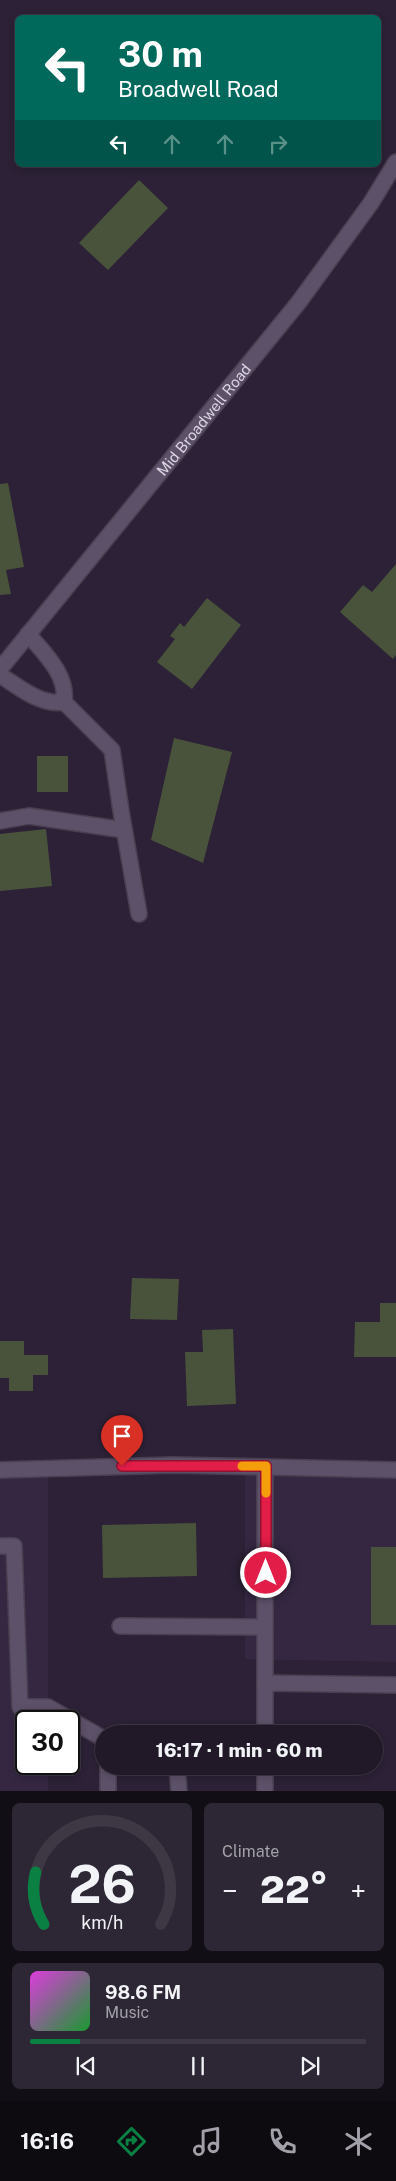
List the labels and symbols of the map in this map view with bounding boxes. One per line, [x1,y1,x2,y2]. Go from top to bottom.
street label: Mid Broadwell Road [153,360,254,479]
pin [101,1415,143,1466]
position arrow [239,1546,291,1598]
speed limit sign: 30 [15,1710,80,1775]

